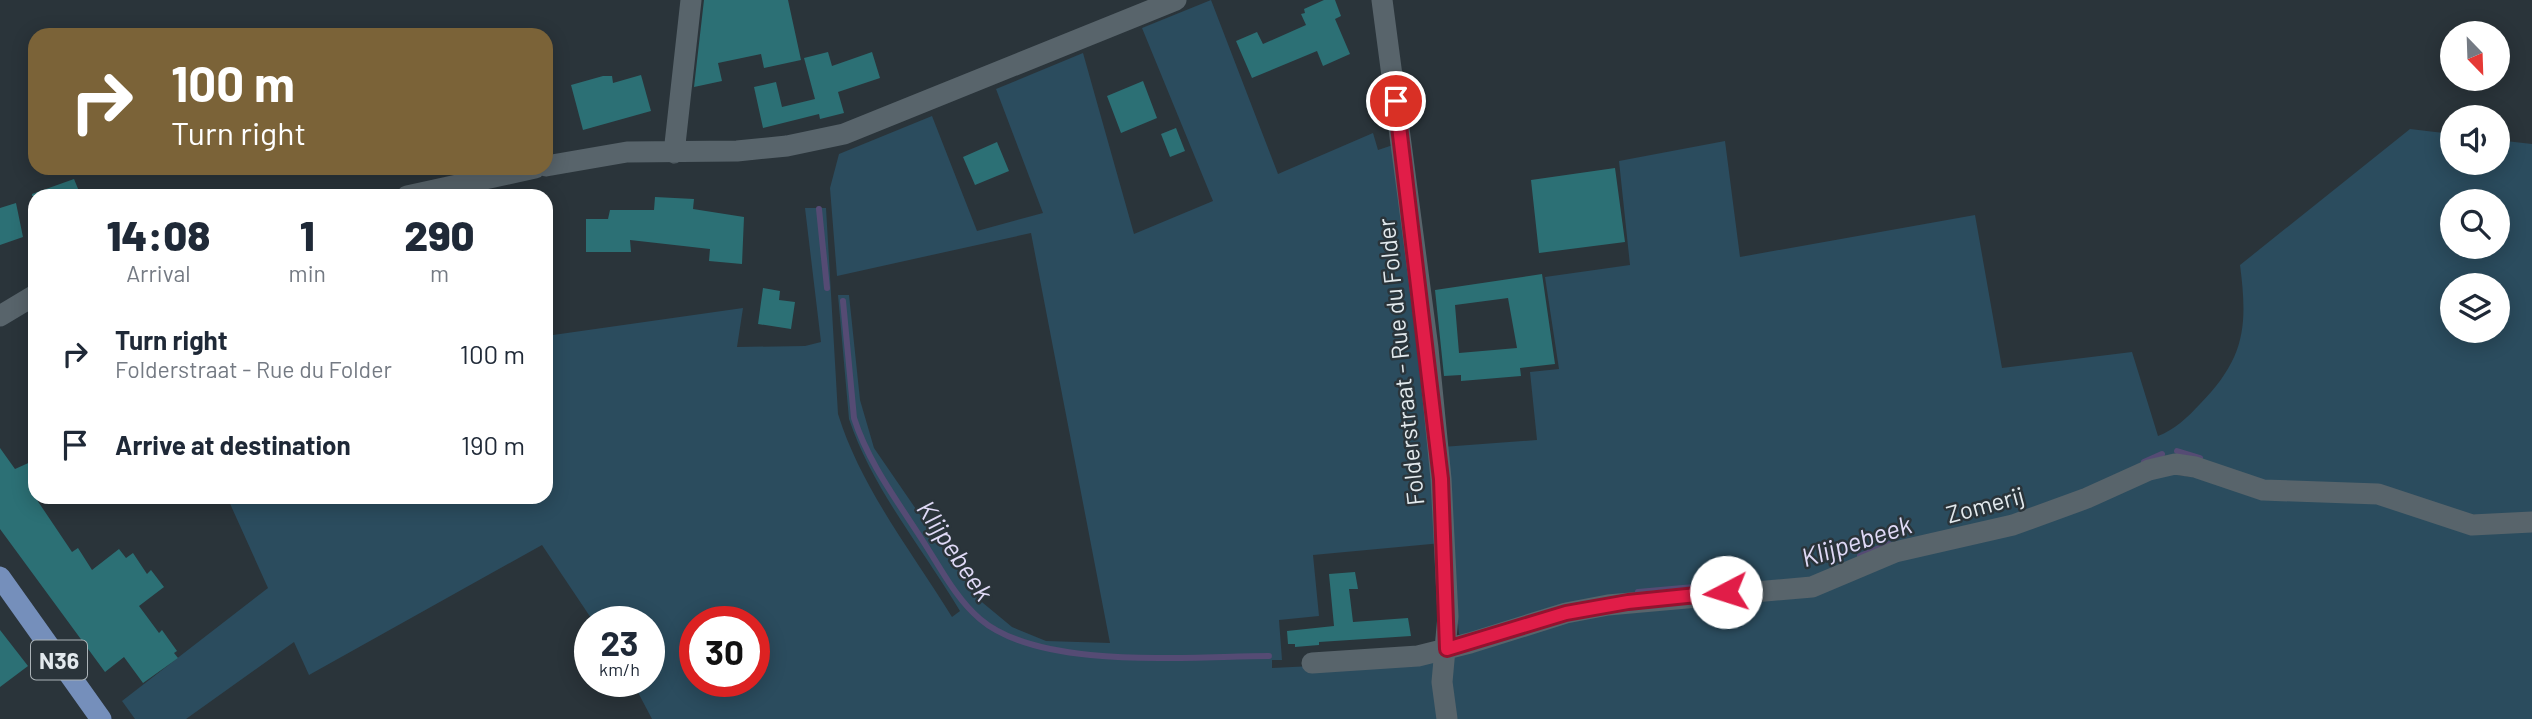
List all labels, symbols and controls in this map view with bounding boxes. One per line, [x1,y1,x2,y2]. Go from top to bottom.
north arrow [2440,21,2510,91]
map controls [2440,21,2510,343]
text: 100 m [171,53,295,112]
icon: right [56,56,147,147]
pin [1366,71,1426,131]
icon: arrive [1377,82,1415,120]
button: sound [2440,105,2510,175]
text: Turn right [171,113,306,151]
button: search [2440,189,2510,259]
text: 14:08 [106,209,210,259]
text: 1 [300,209,315,259]
text: 290 [404,209,475,259]
street label: Folderstraat - Rue du Folder [1370,217,1430,507]
text: Arrival [126,259,190,287]
text: min [289,259,326,287]
text: m [430,259,449,287]
button: layers [2440,273,2510,343]
text: Turn right [115,324,228,355]
icon: right [56,335,94,373]
text: 100 m [460,338,525,369]
text: Folderstraat - Rue du Folder [115,355,392,383]
icon: arrive [56,426,94,464]
text: Arrive at destination [115,429,351,460]
text: 190 m [461,429,525,460]
street label: Zomerij [1943,480,2027,528]
water label: Klijpebeek [911,494,1001,606]
water label: Klijpebeek [1797,508,1915,572]
position arrow [1689,555,1763,629]
speed limit sign: 30 [679,606,770,697]
text: 23 [600,621,639,663]
road number: N36 [31,640,87,680]
text: km/h [599,658,640,680]

